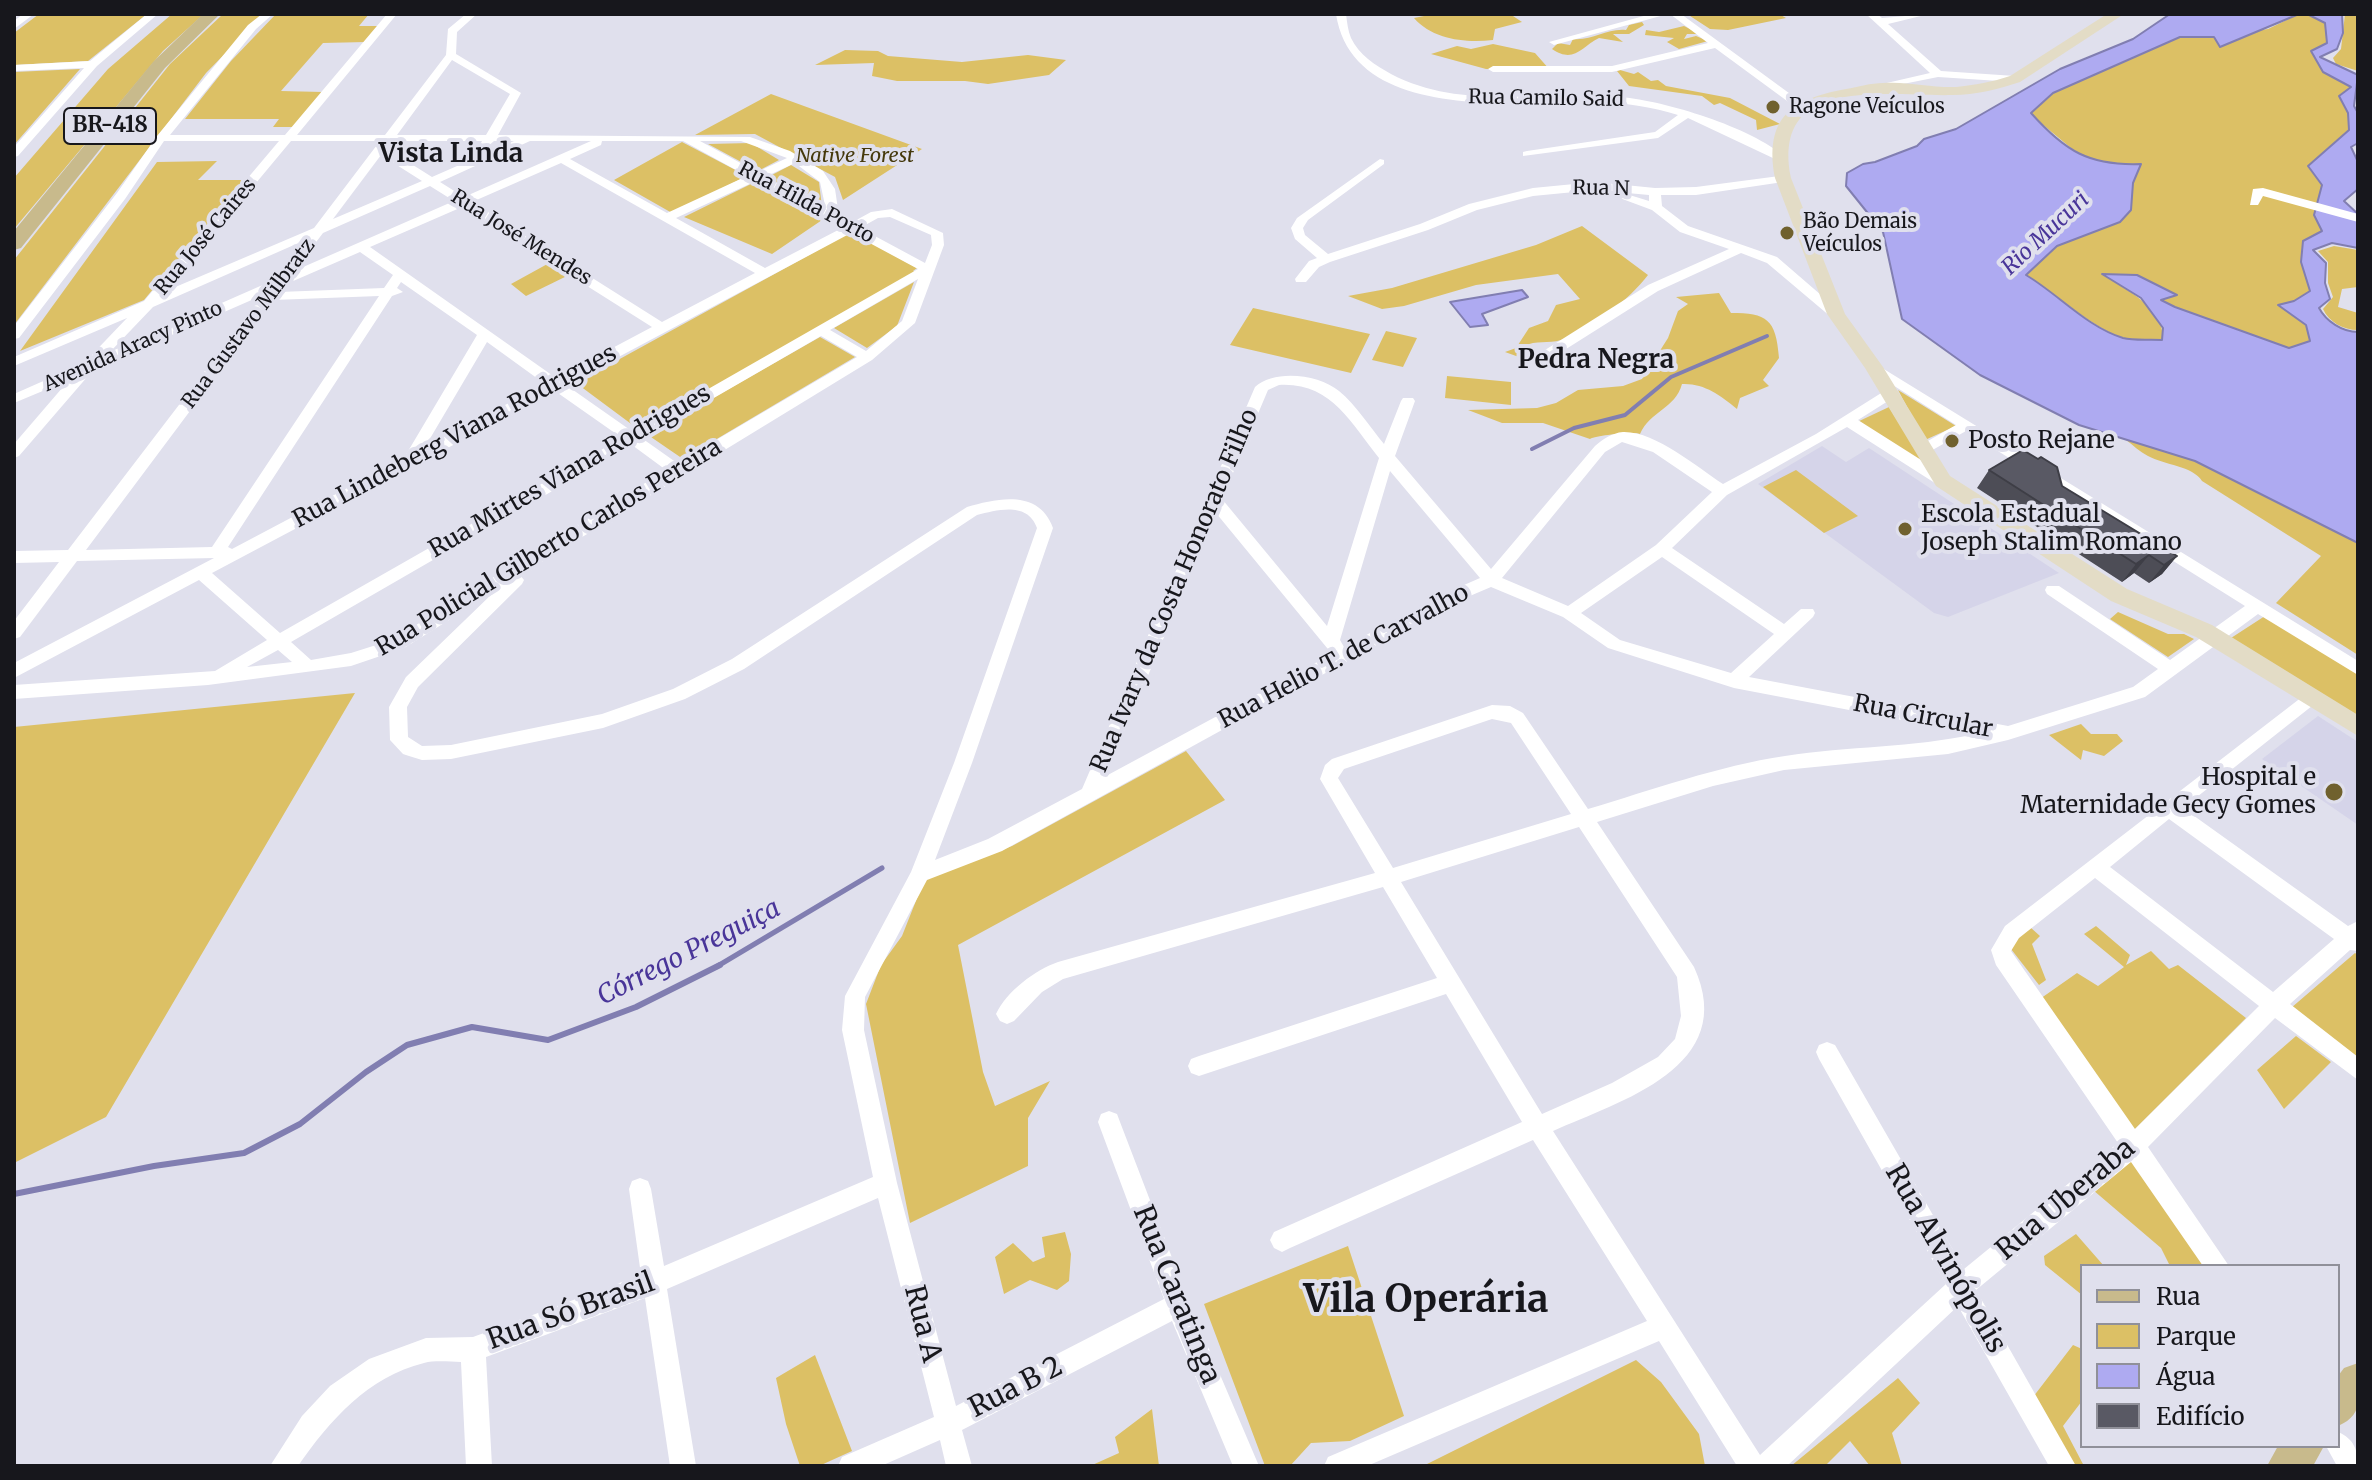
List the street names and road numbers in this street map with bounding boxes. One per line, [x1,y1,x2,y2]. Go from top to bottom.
street label: Rua Camilo Said [1468,86,1624,112]
road number: BR-418 [64,108,156,144]
street label: Rua Hilda Porto [734,157,878,249]
street label: Rua José Caires [150,174,262,300]
street label: Rua N [1572,177,1630,201]
street label: Rua José Mendes [446,185,596,291]
street label: Rua Gustavo Milbratz [177,234,321,414]
street label: Avenida Aracy Pinto [40,297,226,397]
street label: Rua Lindeberg Viana Rodrigues [288,339,622,535]
street label: Rua Mirtes Viana Rodrigues [424,379,716,565]
street label: Rua Ivary da Costa Honorato Filho [1085,405,1265,777]
street label: Rua Policial Gilberto Carlos Pereira [371,433,727,663]
street label: Rua Helio T. de Carvalho [1214,579,1474,735]
street label: Rua Circular [1851,689,1995,745]
street label: Rua Uberaba [1990,1132,2142,1268]
street label: Rua Alvinópolis [1877,1159,2013,1359]
street label: Rua Caratinga [1125,1201,1227,1389]
street label: Rua Só Brasil [483,1266,659,1358]
street label: Rua A [896,1282,948,1366]
street label: Rua B 2 [964,1350,1068,1426]

